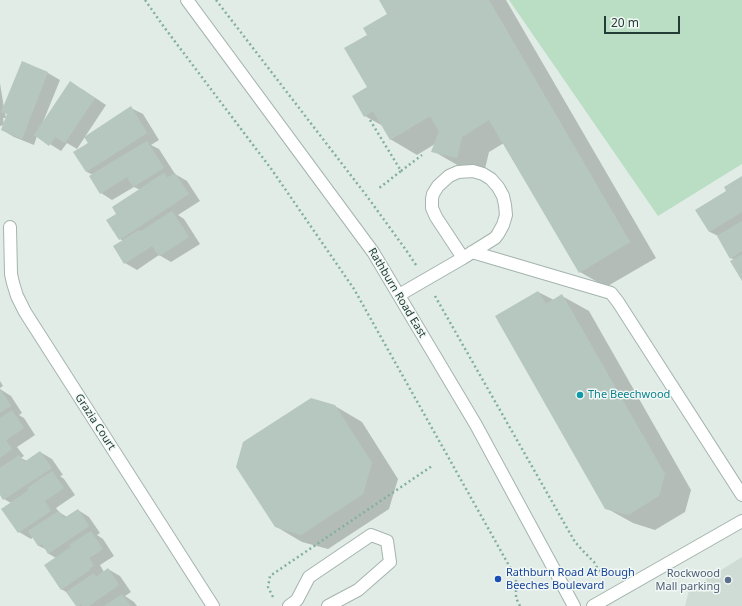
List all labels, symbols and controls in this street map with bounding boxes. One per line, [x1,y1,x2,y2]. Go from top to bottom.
scale bar [606,8,682,34]
text: 20 m [611,14,639,31]
street label: Rathburn Road East [365,246,429,340]
place label: The Beechwood [588,388,670,402]
marker: The Beechwood [575,390,585,400]
street label: Grazia Court [72,391,118,453]
place label: Rathburn Road At Bough Beeches Boulevard [506,566,635,592]
place label: Rockwood Mall parking [656,567,720,593]
marker: Rathburn Road At Bough Beeches Boulevard [493,574,503,584]
marker: Rockwood Mall parking [723,575,733,585]

